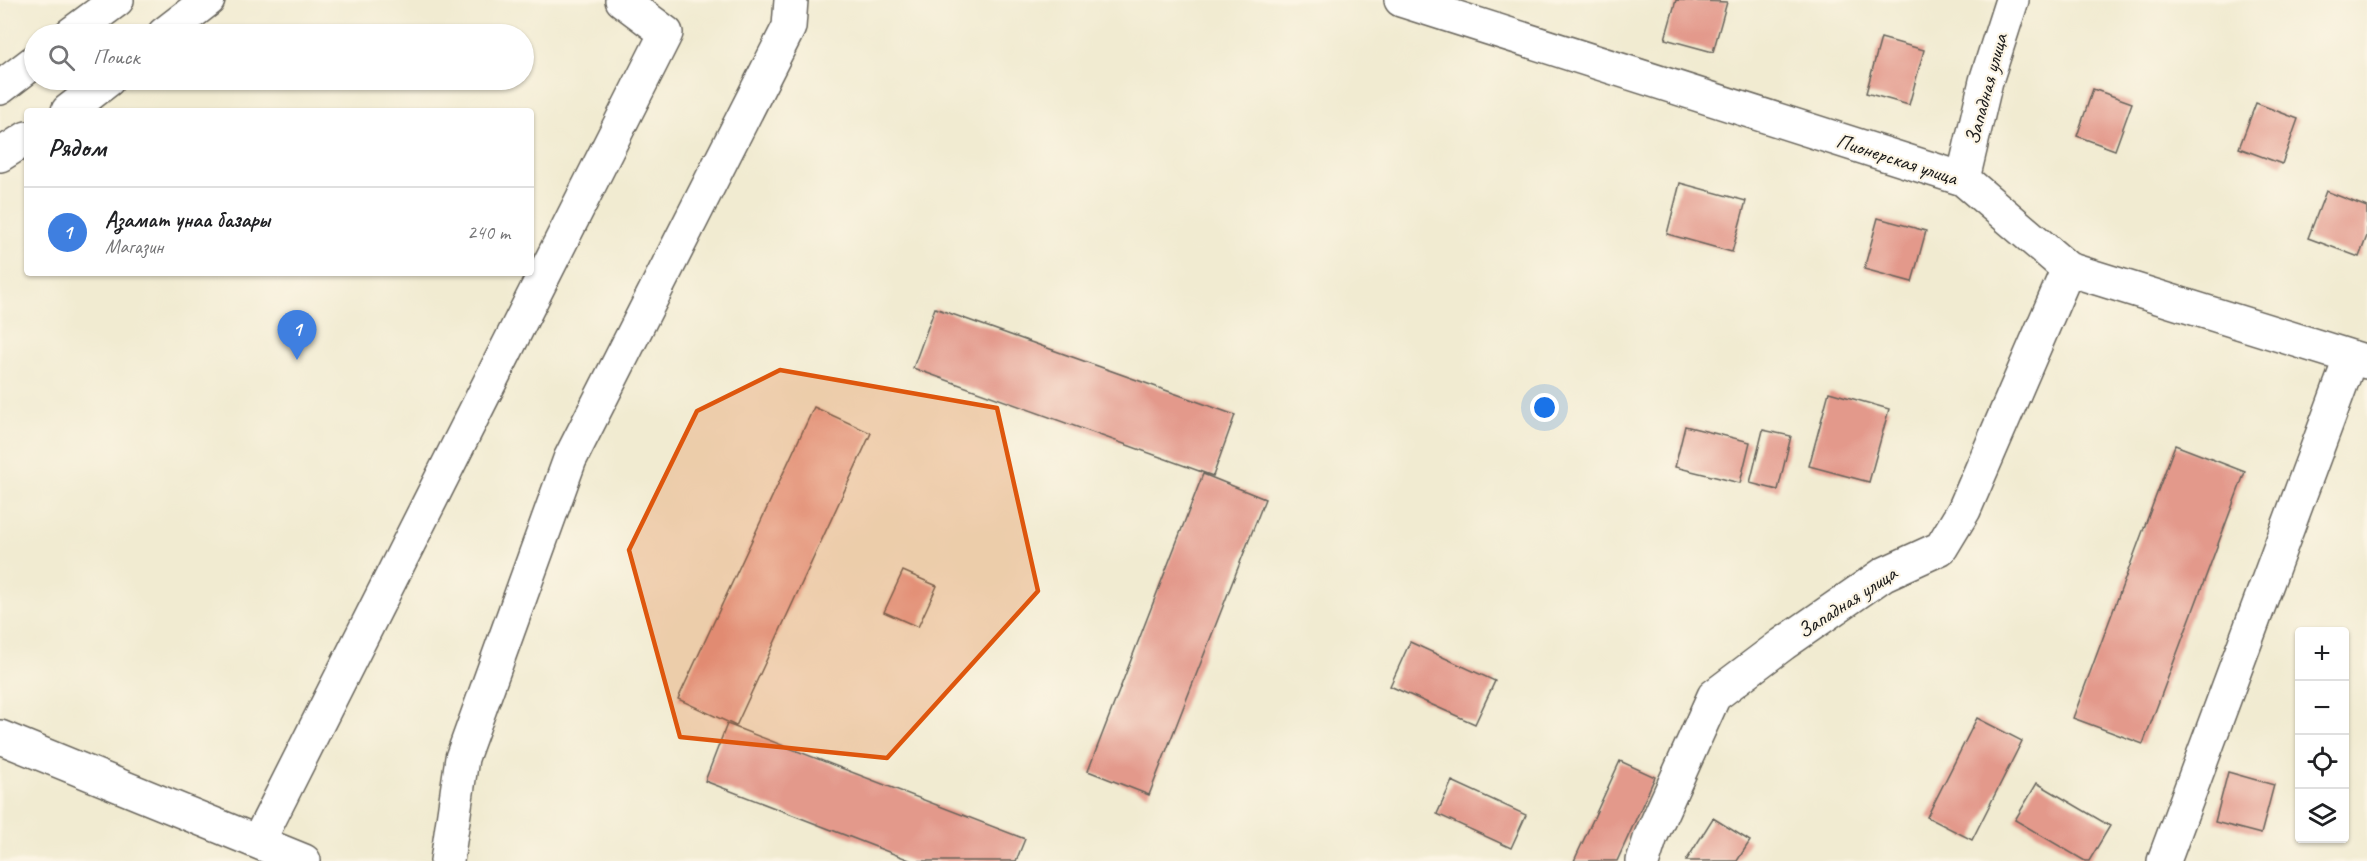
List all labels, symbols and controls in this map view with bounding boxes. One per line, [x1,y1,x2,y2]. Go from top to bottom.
search box [24,24,534,90]
street label: Западная улица [1959,29,2014,147]
icon: search [45,41,78,74]
text: Поиск [93,43,139,71]
street label: Пионерская улица [1833,127,1962,191]
text: Рядом [48,131,106,164]
text: Азамат унаа базары [105,206,270,234]
text: 1 [63,220,72,245]
text: 240 m [467,220,510,245]
text: Магазин [105,234,163,259]
pin: 1 [278,310,316,360]
your location [1530,393,1559,422]
street label: Западная улица [1792,559,1903,644]
map controls [2295,627,2349,843]
button: + [2295,627,2349,681]
button: − [2295,681,2349,735]
button: locate [2295,735,2349,789]
button: layers [2295,789,2349,843]

